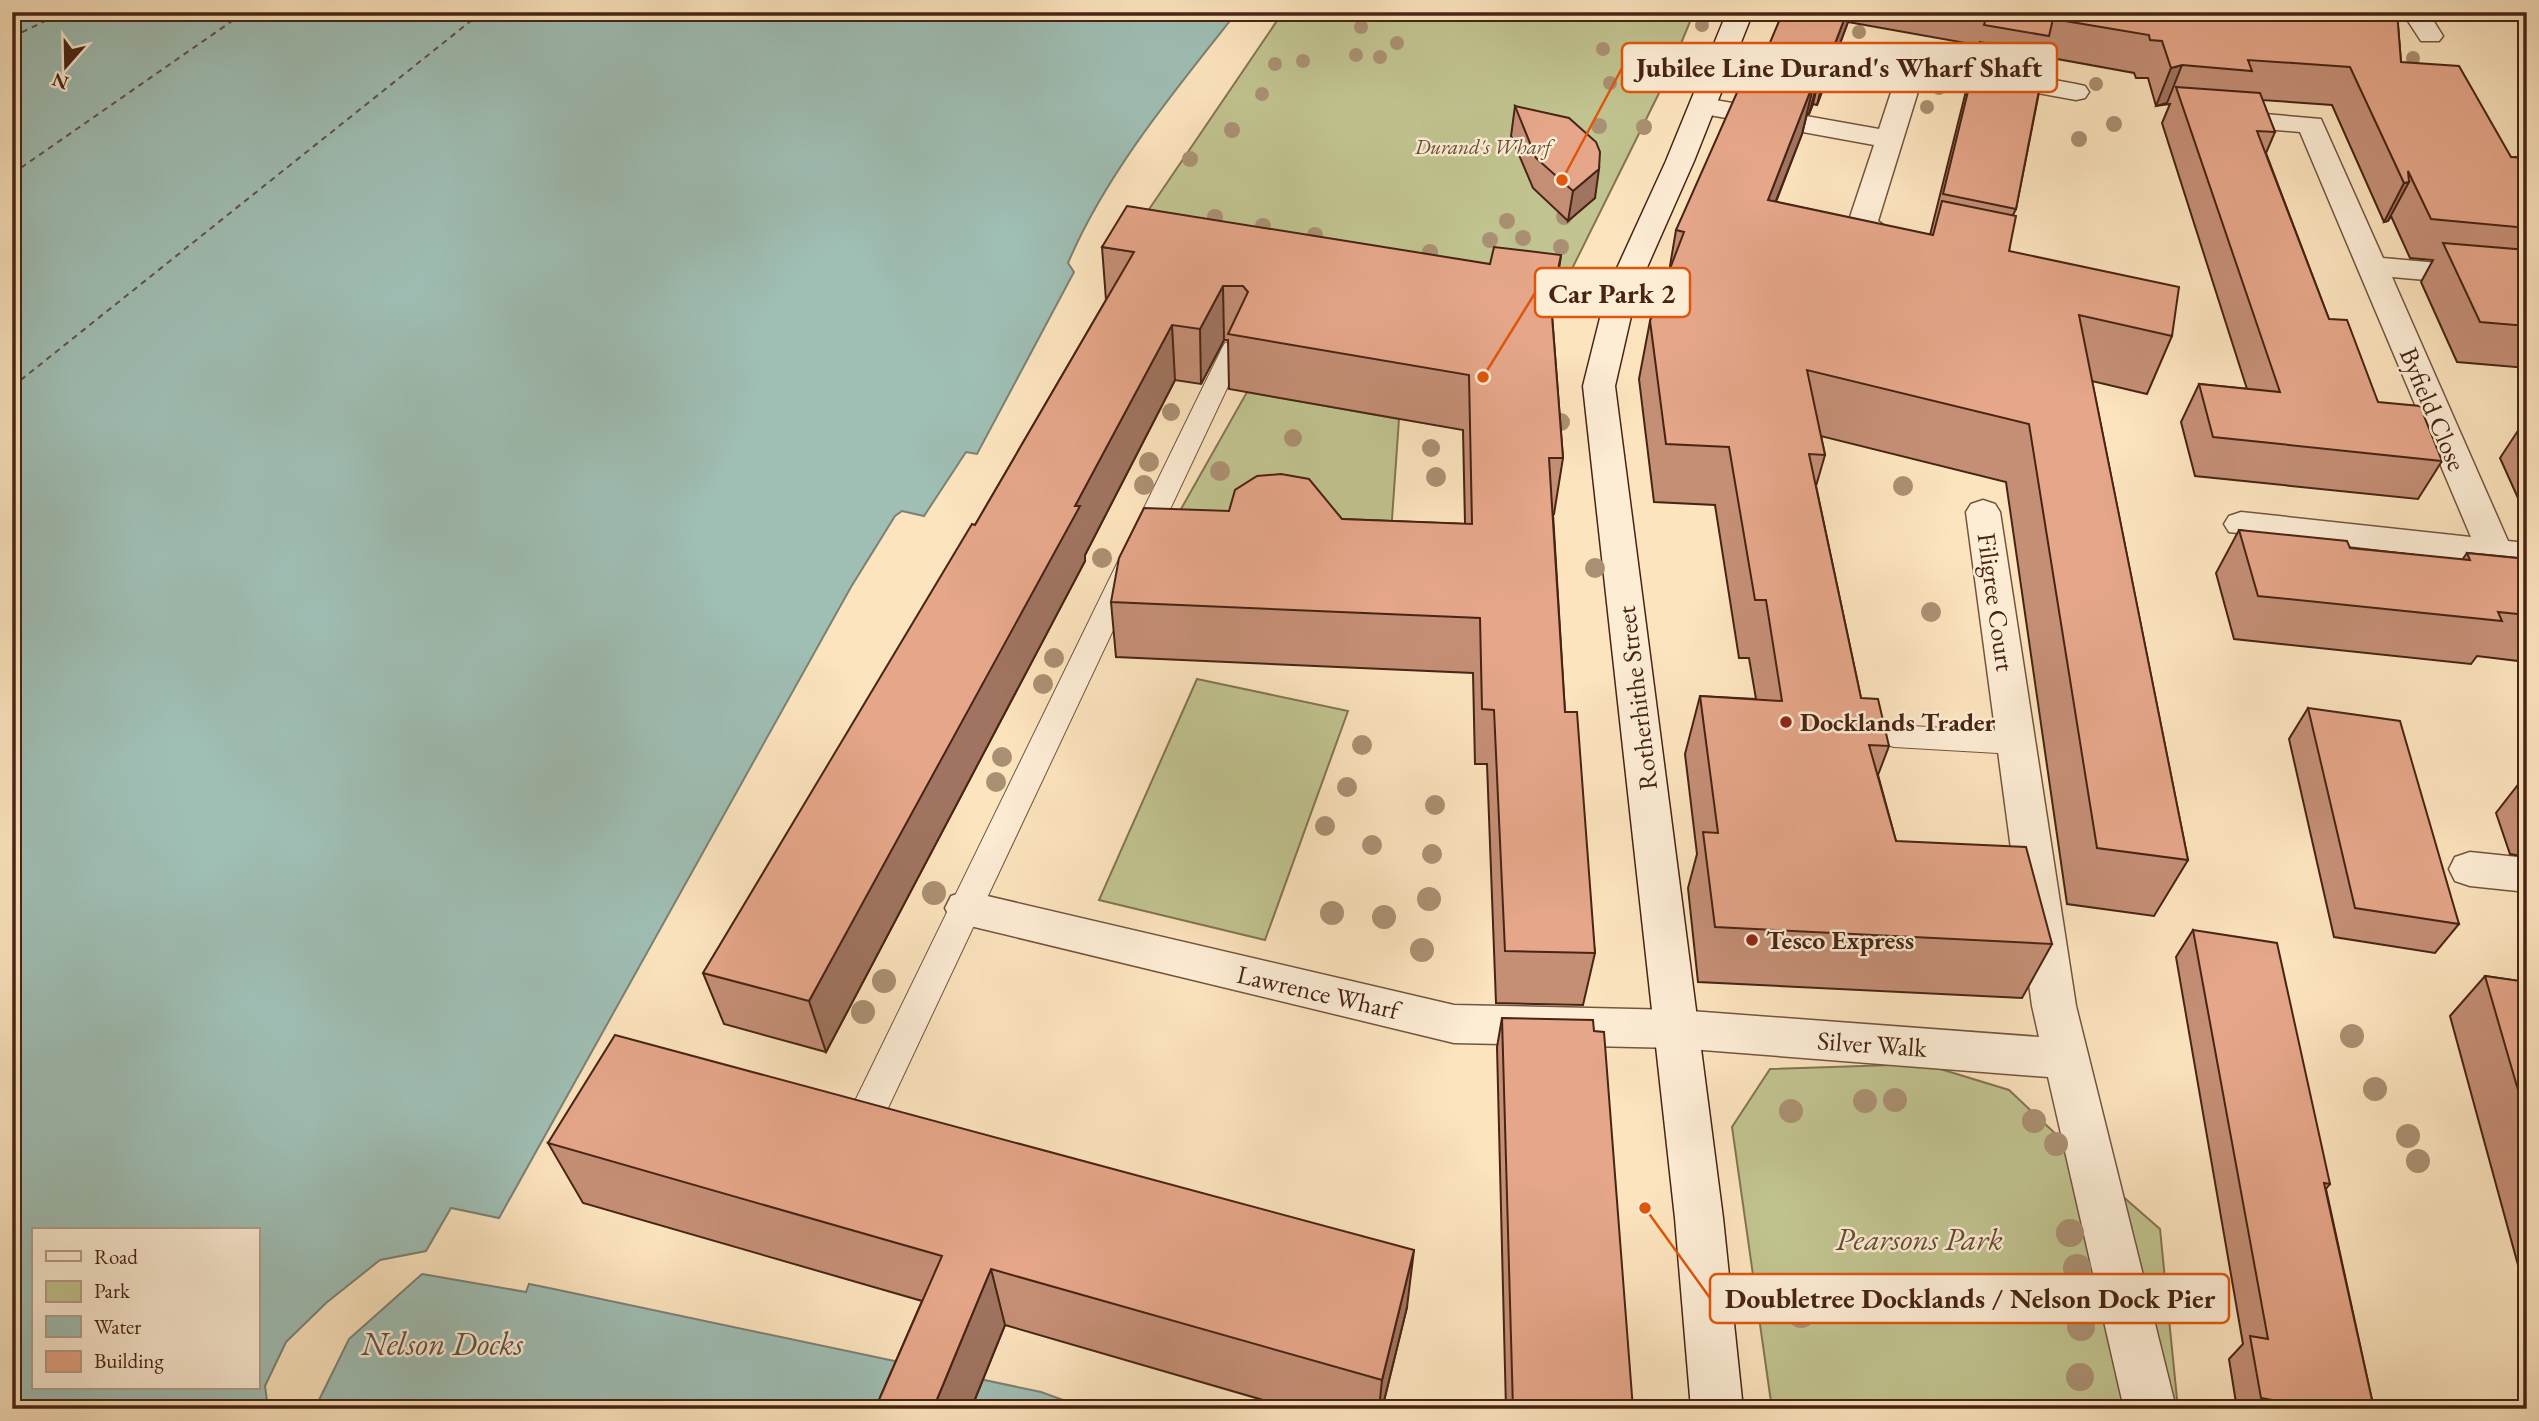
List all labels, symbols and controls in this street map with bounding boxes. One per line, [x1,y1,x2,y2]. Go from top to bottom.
north arrow [32,32,102,102]
callout: Jubilee Line Durand's Wharf Shaft [1622,43,2057,92]
text: Jubilee Line Durand's Wharf Shaft [1633,49,2043,85]
text: N [48,67,72,96]
park label: Durand's Wharf [1414,133,1556,160]
callout: Car Park 2 [1535,268,1690,317]
text: Car Park 2 [1549,275,1676,311]
street label: Byfield Close [2392,342,2474,476]
street label: Filigree Court [1969,531,2023,673]
street label: Rotherhithe Street [1609,604,1665,792]
place label: Docklands Trader [1800,705,1996,739]
marker: Docklands Trader [1778,714,1794,730]
place label: Tesco Express [1766,923,1914,957]
marker: Tesco Express [1744,932,1760,948]
street label: Lawrence Wharf [1234,957,1405,1028]
street label: Silver Walk [1816,1023,1929,1065]
park label: Pearsons Park [1835,1218,2003,1260]
legend [32,1228,259,1390]
text: Road [94,1243,138,1270]
callout: Doubletree Docklands / Nelson Dock Pier [1710,1274,2229,1323]
text: Park [94,1277,131,1304]
text: Doubletree Docklands / Nelson Dock Pier [1725,1280,2216,1316]
text: Water [94,1313,141,1340]
water label: Nelson Docks [360,1322,524,1365]
text: Building [94,1347,164,1374]

